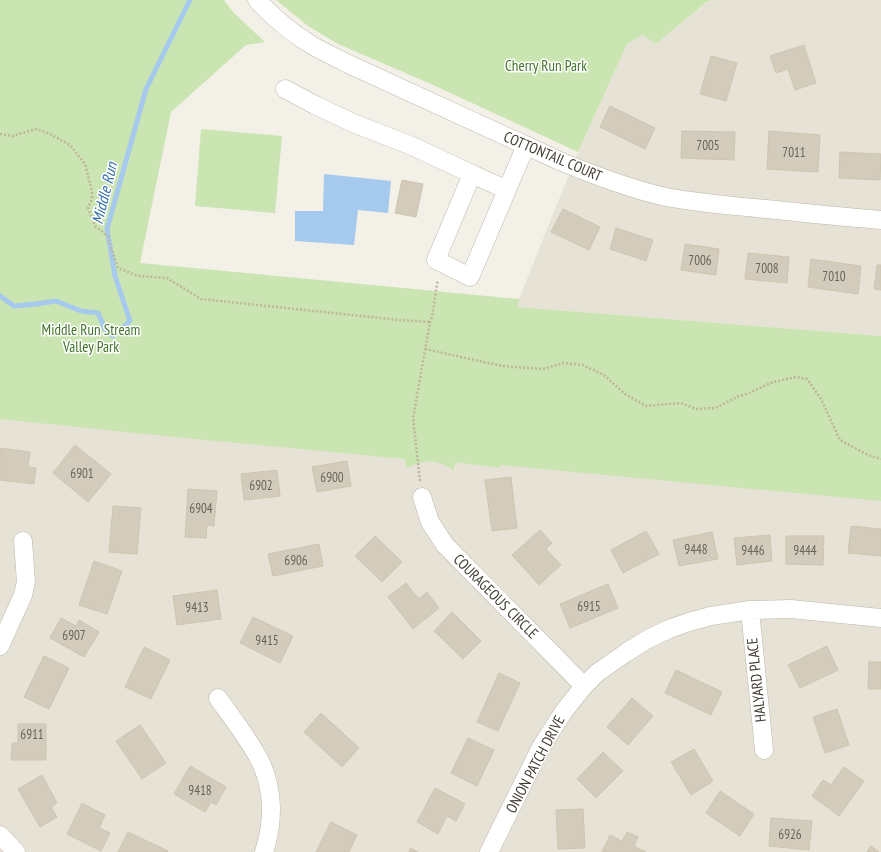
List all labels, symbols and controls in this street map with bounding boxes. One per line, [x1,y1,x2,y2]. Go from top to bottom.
park label: Cherry Run Park [505,56,587,75]
street label: COTTONTAIL COURT [501,127,605,185]
house number: 7005 [696,137,720,154]
house number: 7011 [782,144,806,161]
water label: Middle Run [87,159,122,226]
house number: 7006 [688,252,712,269]
house number: 7008 [755,260,779,277]
house number: 7010 [822,268,846,285]
park label: Middle Run Stream Valley Park [42,320,140,356]
house number: 6901 [70,465,94,482]
house number: 6900 [320,469,344,486]
house number: 6902 [249,477,273,494]
house number: 6904 [189,500,213,517]
house number: 9448 [684,541,708,558]
house number: 9446 [741,542,765,559]
house number: 9444 [793,542,817,559]
street label: COURAGEOUS CIRCLE [450,550,542,642]
house number: 6906 [284,552,308,569]
house number: 6915 [577,598,601,615]
house number: 9413 [185,599,209,616]
house number: 6907 [62,627,86,644]
house number: 9415 [255,632,279,649]
street label: HALYARD PLACE [742,637,770,723]
street label: ONION PATCH DRIVE [501,712,569,816]
house number: 6911 [20,726,44,743]
house number: 9418 [188,782,212,799]
house number: 6926 [778,826,802,843]

